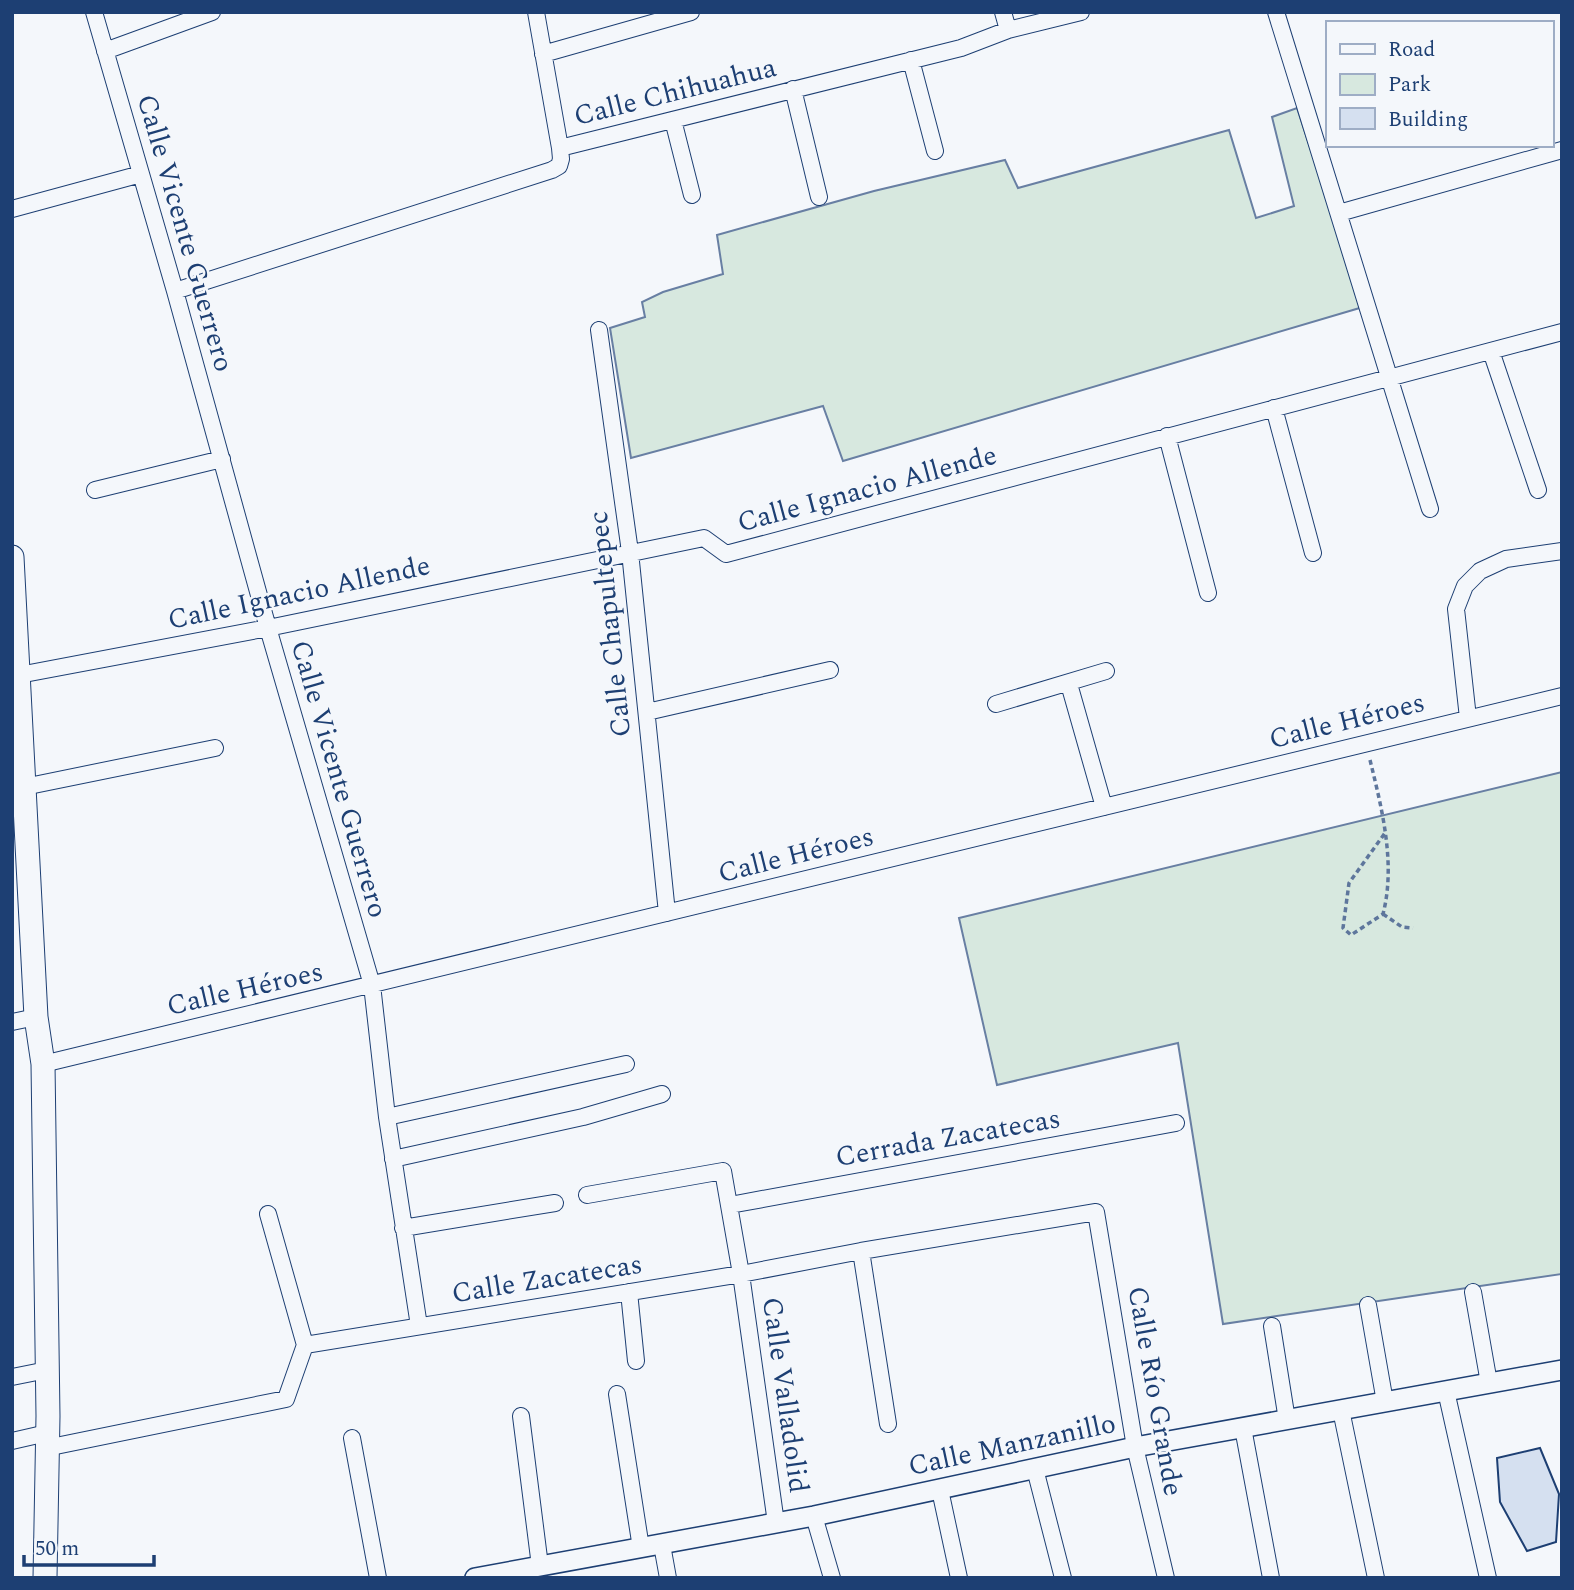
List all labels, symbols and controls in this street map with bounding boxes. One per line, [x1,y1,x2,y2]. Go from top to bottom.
legend [1326,21,1553,147]
text: Road [1388,34,1435,66]
street label: Calle Chihuahua [569,46,781,138]
text: Park [1388,69,1432,101]
street label: Calle Vicente Guerrero [125,89,245,377]
text: Building [1388,104,1468,136]
street label: Calle Ignacio Allende [732,434,1002,544]
street label: Calle Chapultepec [577,509,643,739]
street label: Calle Ignacio Allende [164,544,434,642]
street label: Calle Vicente Guerrero [279,635,399,923]
street label: Calle Héroes [1265,681,1429,761]
street label: Calle Héroes [714,815,878,895]
street label: Calle Héroes [163,950,327,1028]
street label: Cerrada Zacatecas [832,1097,1064,1179]
street label: Calle Zacatecas [449,1243,645,1315]
street label: Calle Río Grande [1115,1283,1195,1499]
street label: Calle Valladolid [750,1294,820,1496]
street label: Calle Manzanillo [904,1402,1120,1488]
scale bar [24,1524,154,1568]
text: 50 m [35,1533,79,1565]

